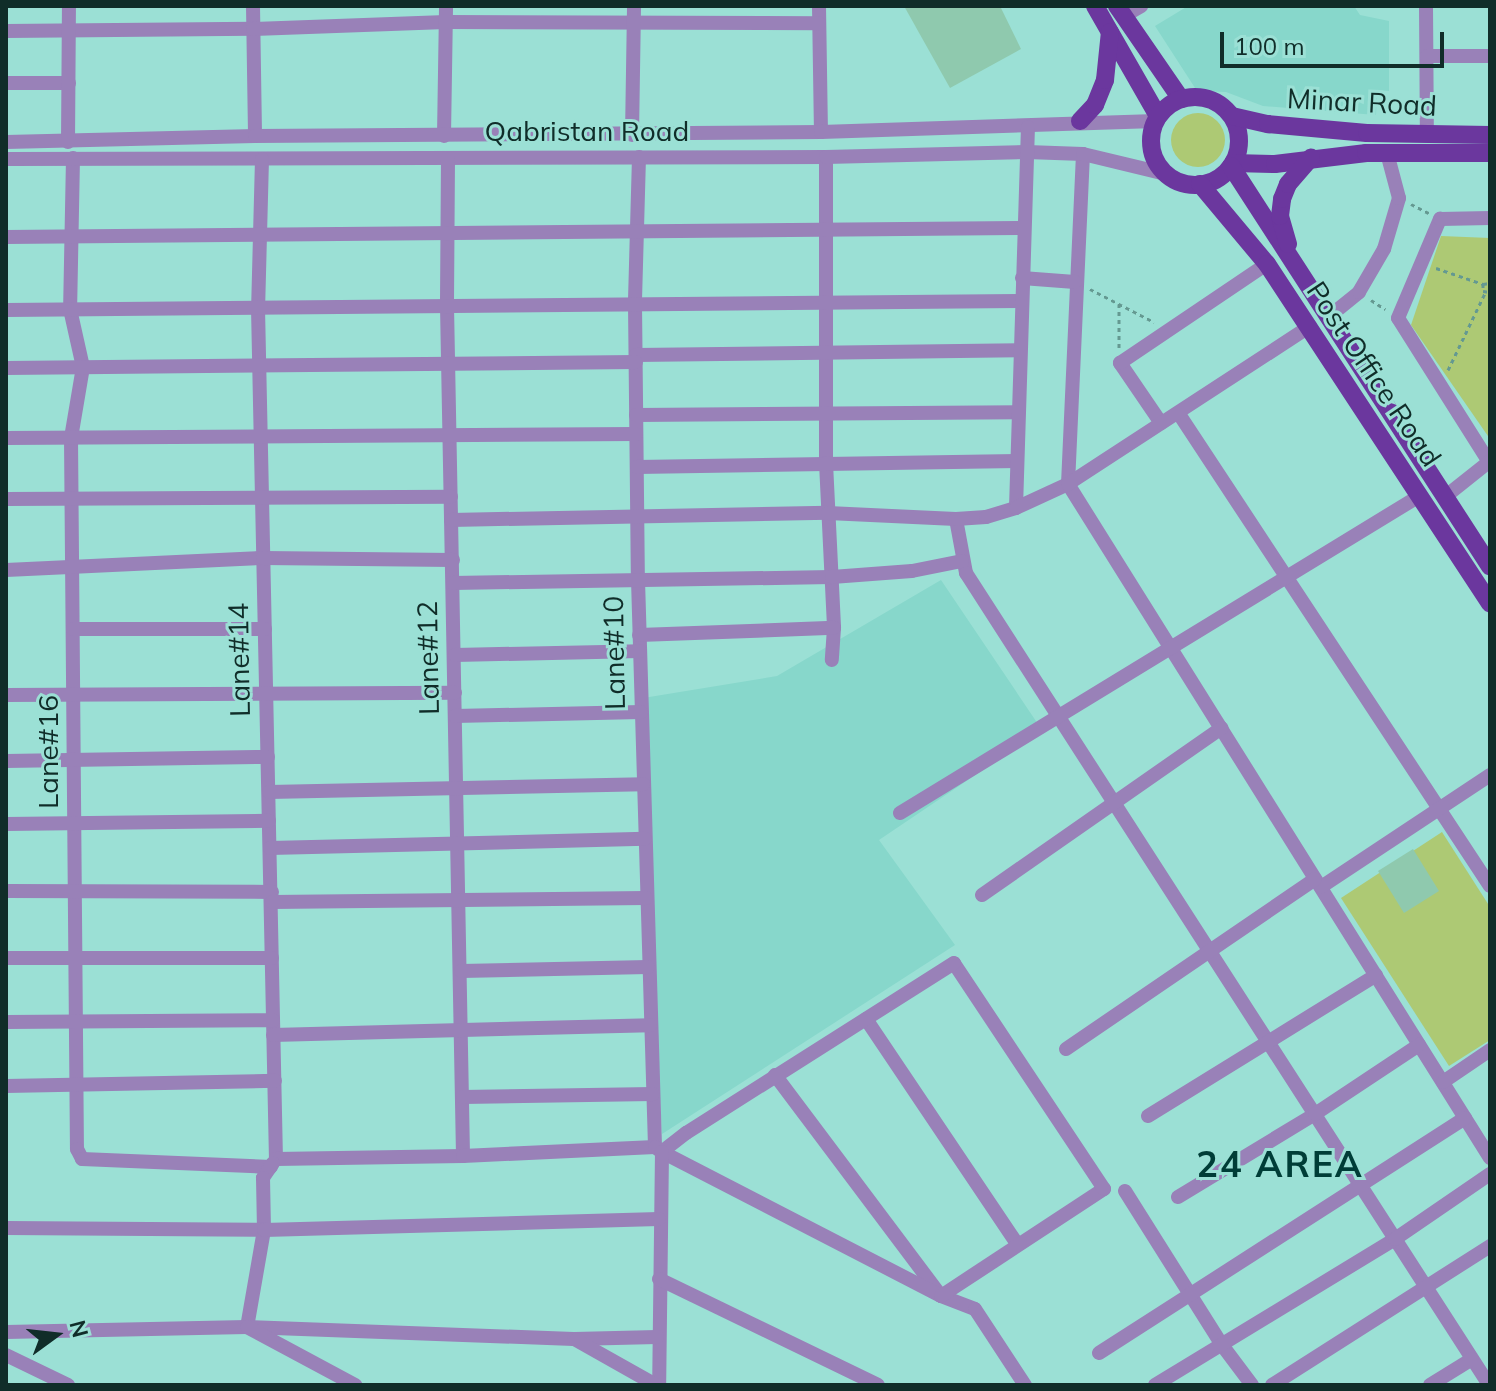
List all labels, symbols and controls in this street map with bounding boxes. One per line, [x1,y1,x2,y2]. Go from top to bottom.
scale bar [1224,16,1448,66]
text: 100 m [1234,31,1305,61]
street label: Minar Road [1286,81,1438,123]
street label: Qabristan Road [485,114,689,148]
street label: Post Office Road [1300,275,1448,473]
street label: Lane#10 [596,596,632,710]
street label: Lane#12 [410,601,446,715]
street label: Lane#14 [221,603,257,717]
street label: Lane#16 [31,695,65,809]
district label: 24 AREA [1196,1142,1364,1186]
north arrow [16,1295,96,1375]
text: N [64,1317,95,1340]

